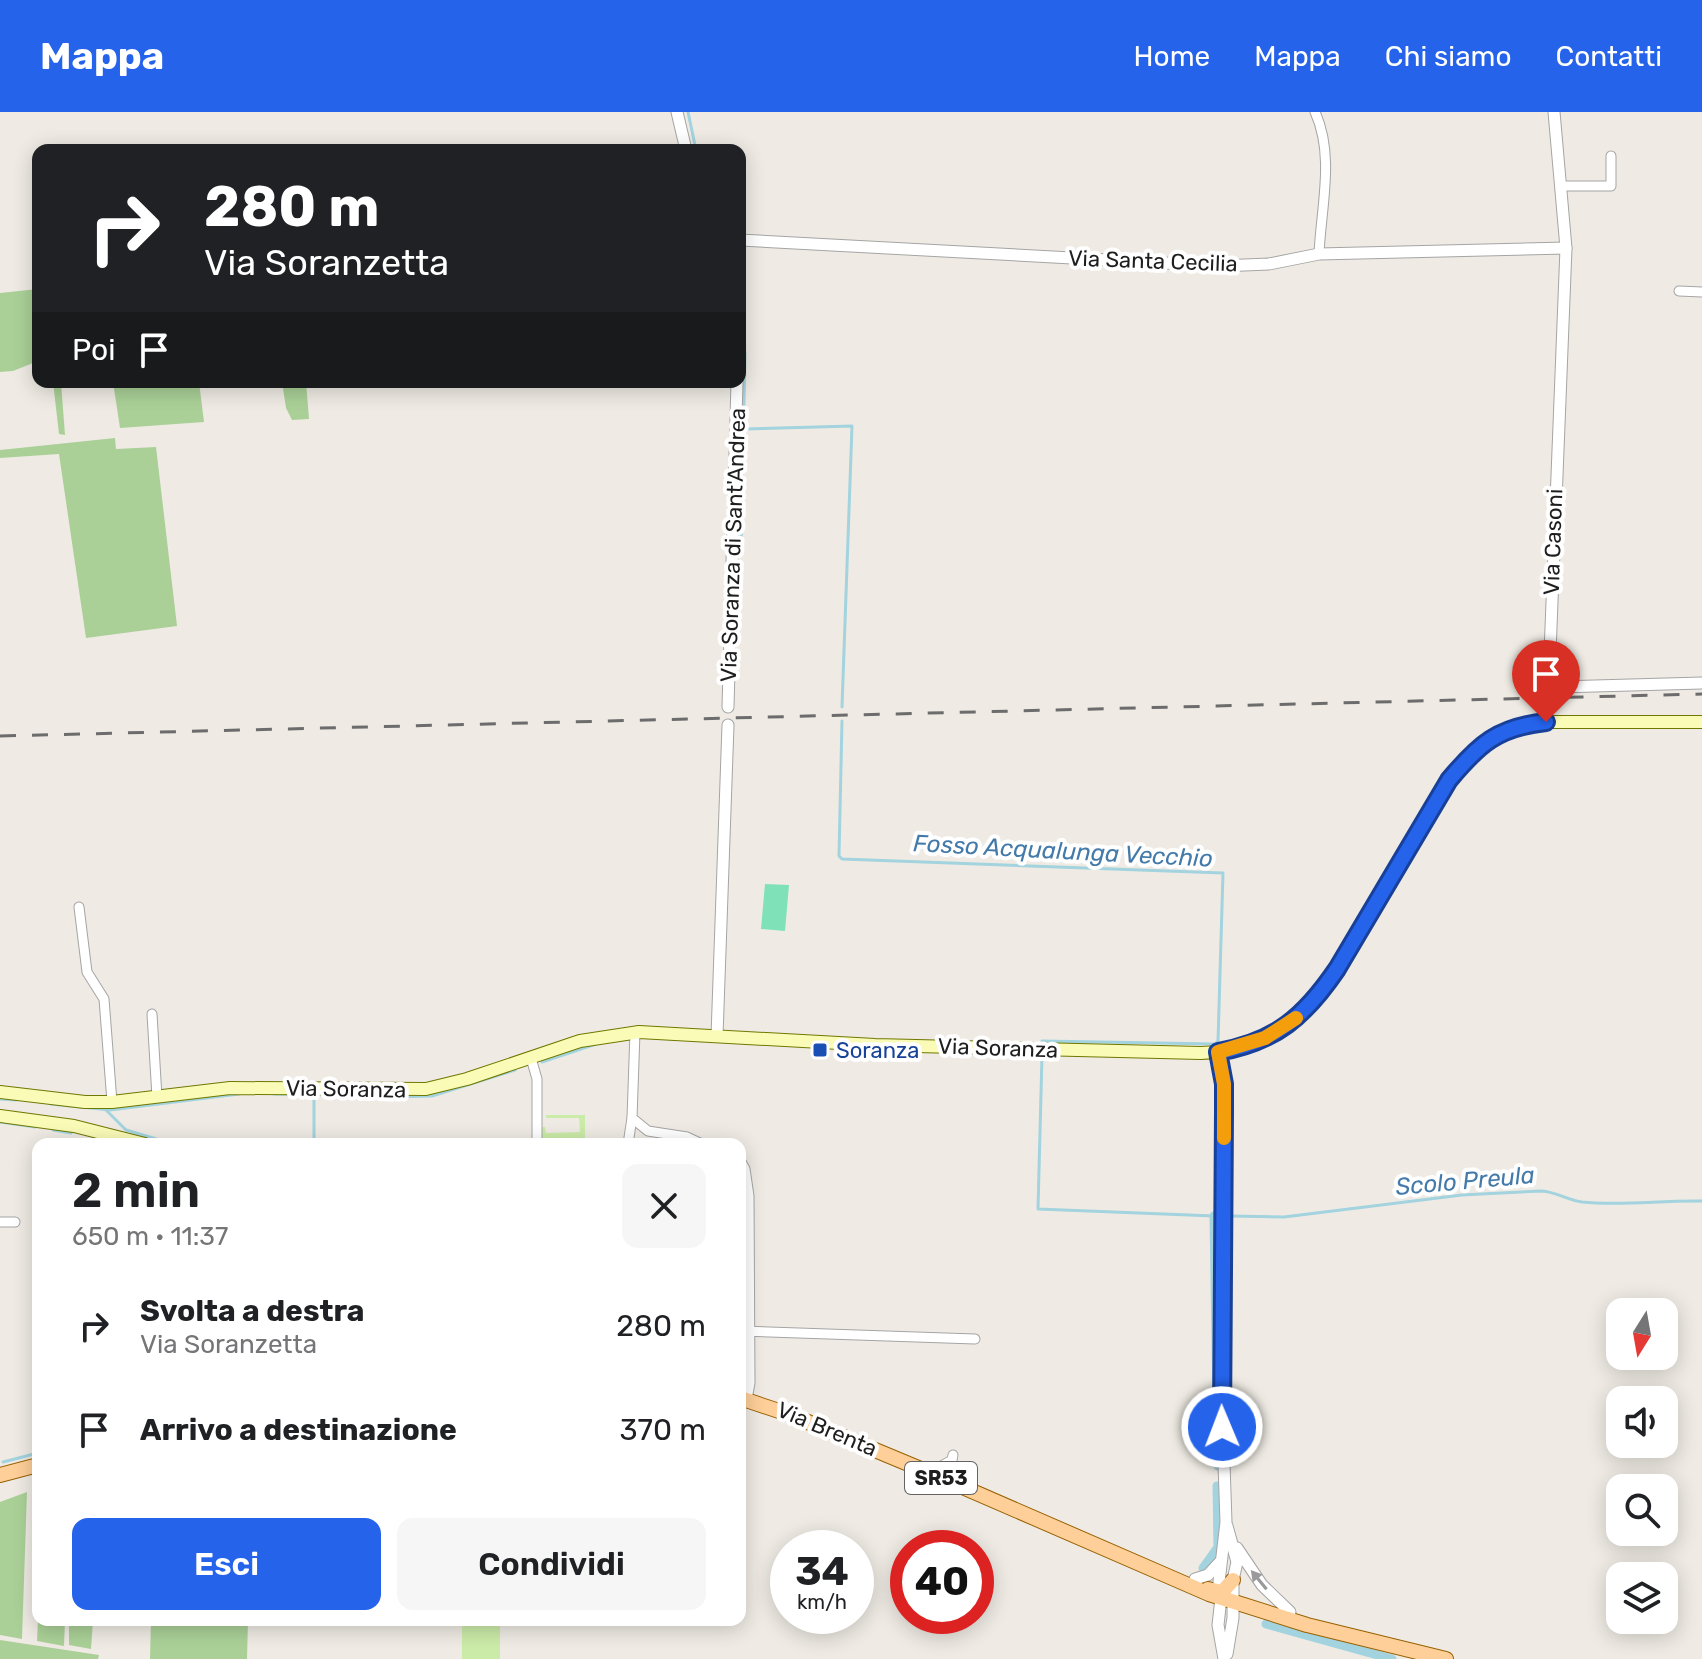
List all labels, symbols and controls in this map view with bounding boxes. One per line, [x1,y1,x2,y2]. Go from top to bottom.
text: Mappa [40,33,164,79]
text: Home [1134,40,1210,73]
text: Mappa [1254,40,1341,73]
text: Chi siamo [1385,40,1512,73]
text: Contatti [1556,40,1662,73]
text: 280 m [204,174,380,240]
icon: right [72,176,176,280]
text: Via Soranzetta [204,241,449,284]
street label: Via Santa Cecilia [1068,245,1238,277]
icon: arrive [132,328,176,372]
text: Poi [72,332,116,368]
street label: Via Soranza di Sant'Andrea [715,407,751,683]
street label: Via Casoni [1538,488,1568,596]
pin [1512,640,1580,722]
icon: arrive [1524,652,1568,696]
water label: Fosso Acqualunga Vecchio [912,829,1214,873]
street label: Via Soranza [937,1032,1059,1064]
place label: Soranza [836,1037,919,1064]
marker: Soranza [811,1041,829,1059]
street label: Via Soranza [286,1074,406,1104]
water label: Scolo Preula [1394,1161,1536,1201]
text: 2 min [72,1162,200,1219]
button: close [622,1164,706,1248]
text: 650 m · 11:37 [72,1221,228,1252]
text: Svolta a destra [140,1293,365,1329]
north arrow [1606,1298,1678,1370]
map controls [1606,1298,1678,1634]
icon: right [72,1304,116,1348]
text: 280 m [616,1308,706,1344]
text: Via Soranzetta [140,1329,317,1360]
position arrow [1180,1385,1264,1469]
button: sound [1606,1386,1678,1458]
street label: Via Brenta [773,1396,881,1462]
icon: arrive [72,1408,116,1452]
text: Arrivo a destinazione [140,1412,457,1448]
text: 370 m [620,1412,706,1448]
road number: SR53 [905,1462,977,1494]
button: search [1606,1474,1678,1546]
button: Esci [72,1518,381,1610]
button: Condividi [397,1518,706,1610]
speed limit sign: 40 [890,1530,994,1634]
text: 34 [795,1548,849,1595]
button: layers [1606,1562,1678,1634]
one-way arrow [1251,1571,1268,1591]
text: km/h [797,1590,847,1614]

